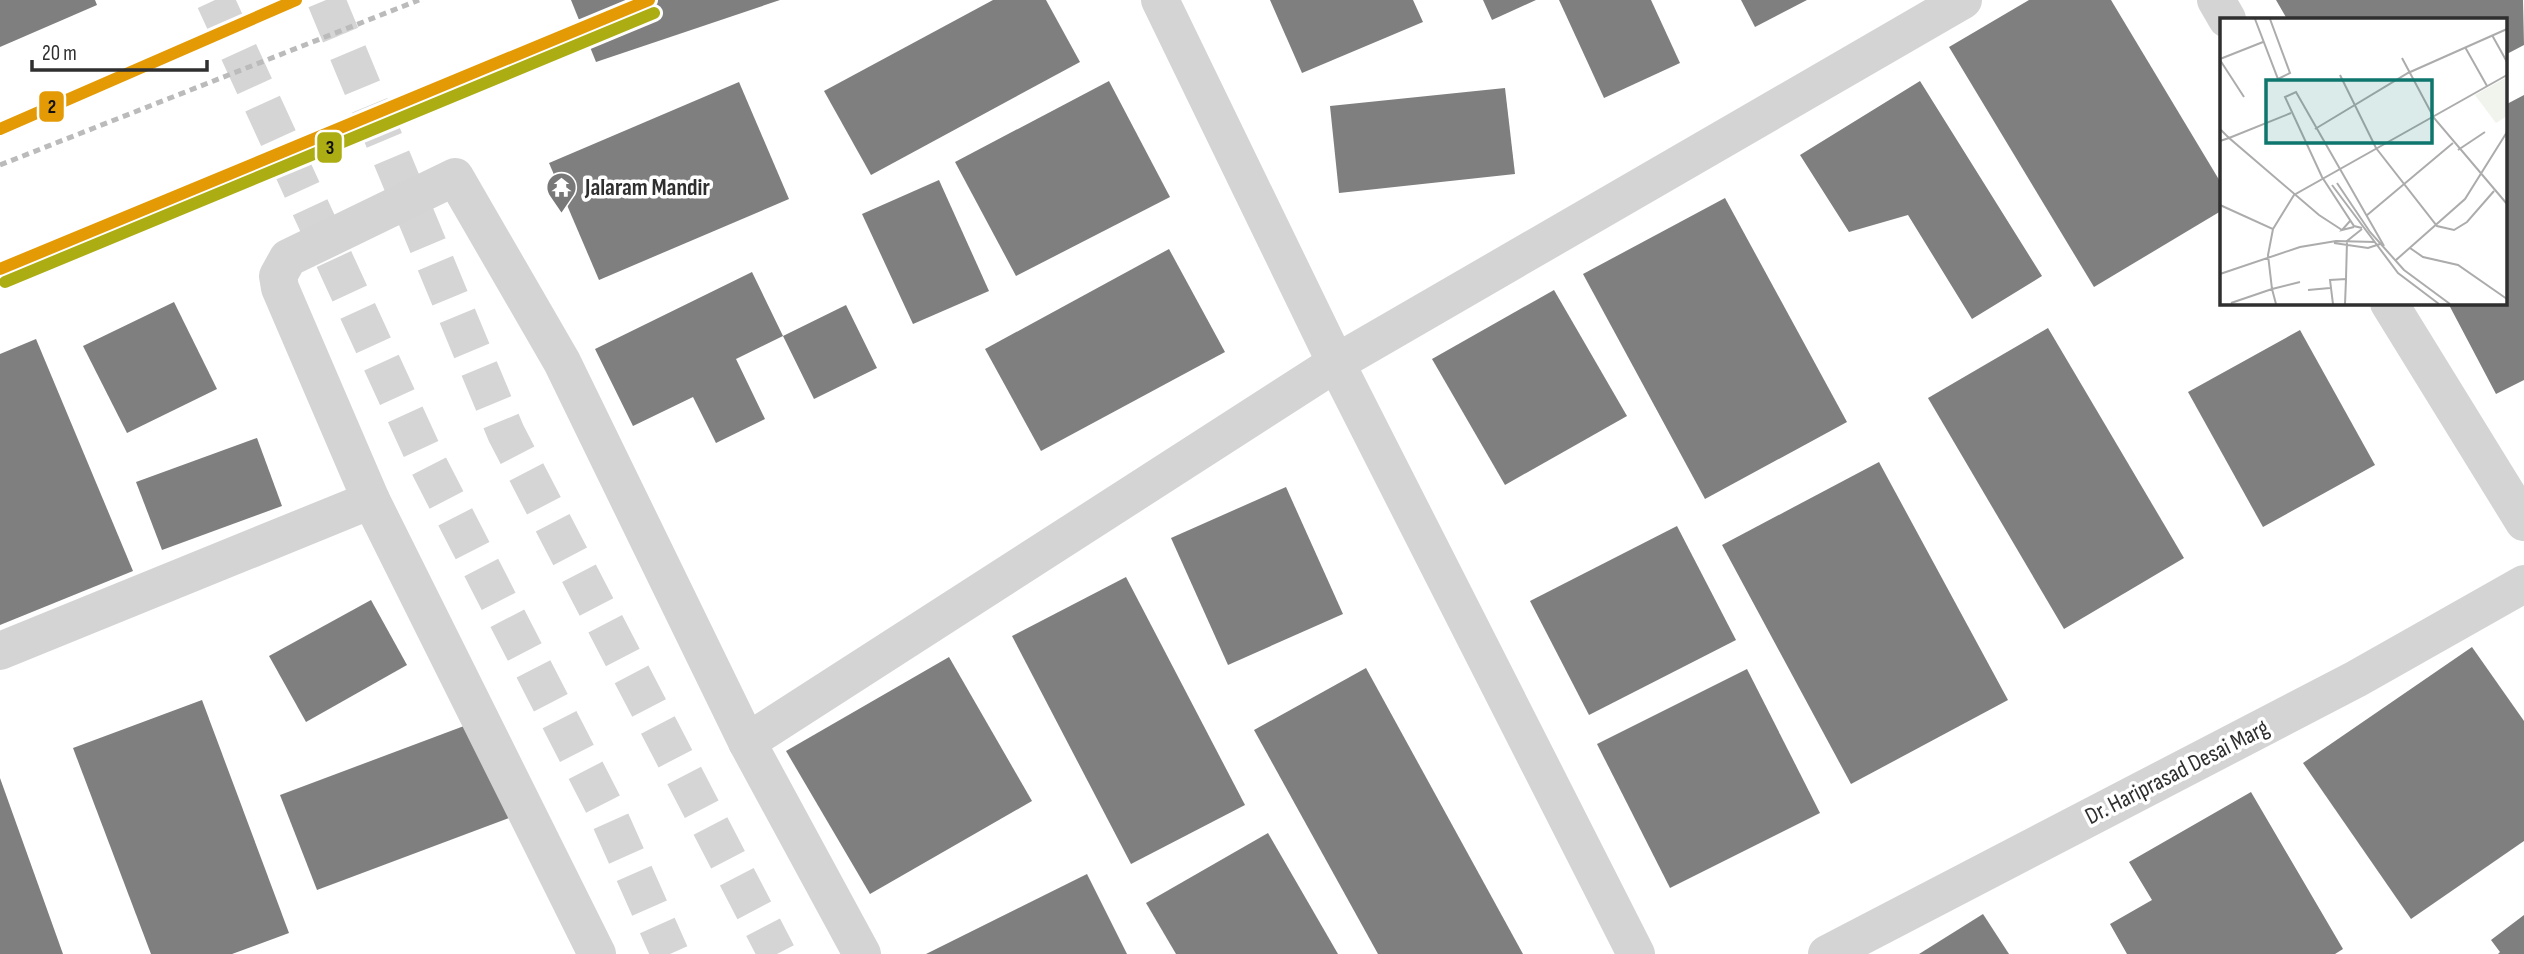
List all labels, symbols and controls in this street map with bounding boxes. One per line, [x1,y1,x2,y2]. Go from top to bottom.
inset map [2220,18,2506,304]
scale bar [32,28,206,72]
text: 20 m [42,41,77,66]
line badge: 2 [38,90,65,123]
text: 2 [48,96,56,119]
line badge: 3 [316,131,343,164]
text: 3 [326,137,334,160]
temple icon: Jalaram Mandir [545,170,579,214]
place label: Jalaram Mandir [584,173,710,202]
street label: Dr. Hariprasad Desai Marg [2080,713,2274,831]

